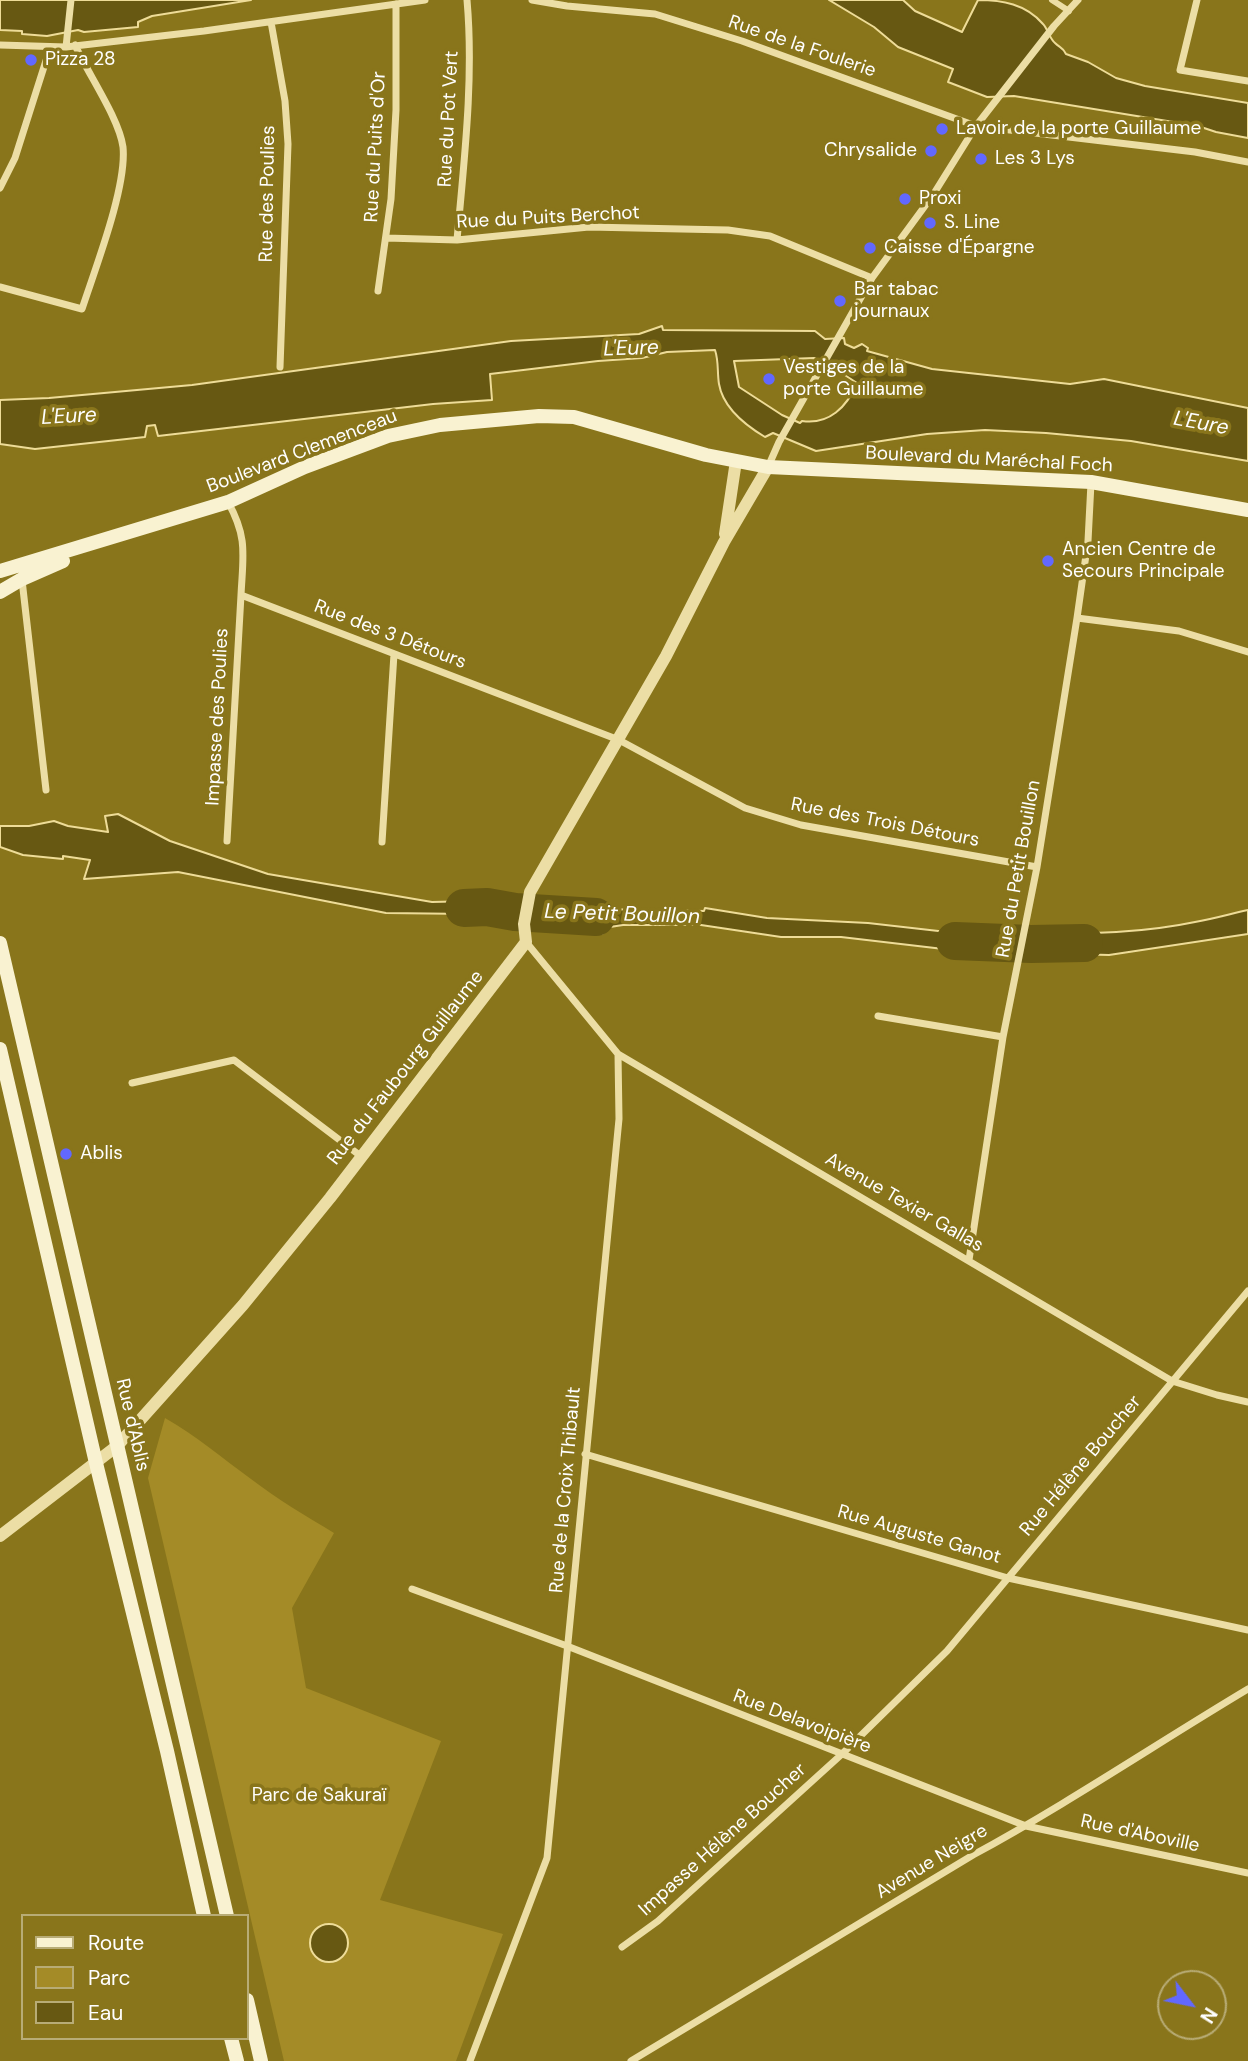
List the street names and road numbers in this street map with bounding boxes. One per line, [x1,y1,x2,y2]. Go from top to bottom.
street label: Rue de la Foulerie [725,11,879,83]
street label: Rue du Pot Vert [434,50,464,188]
street label: Rue du Puits d'Or [361,71,391,223]
street label: Rue des Poulies [255,125,281,263]
street label: Rue du Puits Berchot [456,202,640,234]
street label: Boulevard Clemenceau [204,405,400,499]
street label: Boulevard du Maréchal Foch [865,442,1113,478]
street label: Rue des 3 Détours [311,596,469,674]
street label: Impasse des Poulies [202,628,234,806]
street label: Rue du Petit Bouillon [992,778,1046,960]
street label: Rue des Trois Détours [789,794,981,852]
street label: Rue du Faubourg Guillaume [323,966,489,1170]
street label: Avenue Texier Gallas [821,1148,987,1258]
street label: Rue d'Ablis [110,1376,154,1474]
street label: Rue de la Croix Thibault [546,1386,586,1594]
street label: Rue Hélène Boucher [1015,1391,1147,1541]
street label: Rue Auguste Ganot [835,1501,1003,1569]
street label: Rue Delavoipière [730,1685,874,1759]
street label: Impasse Hélène Boucher [635,1759,811,1921]
street label: Rue d'Aboville [1078,1810,1202,1858]
street label: Avenue Neigre [872,1820,992,1904]

